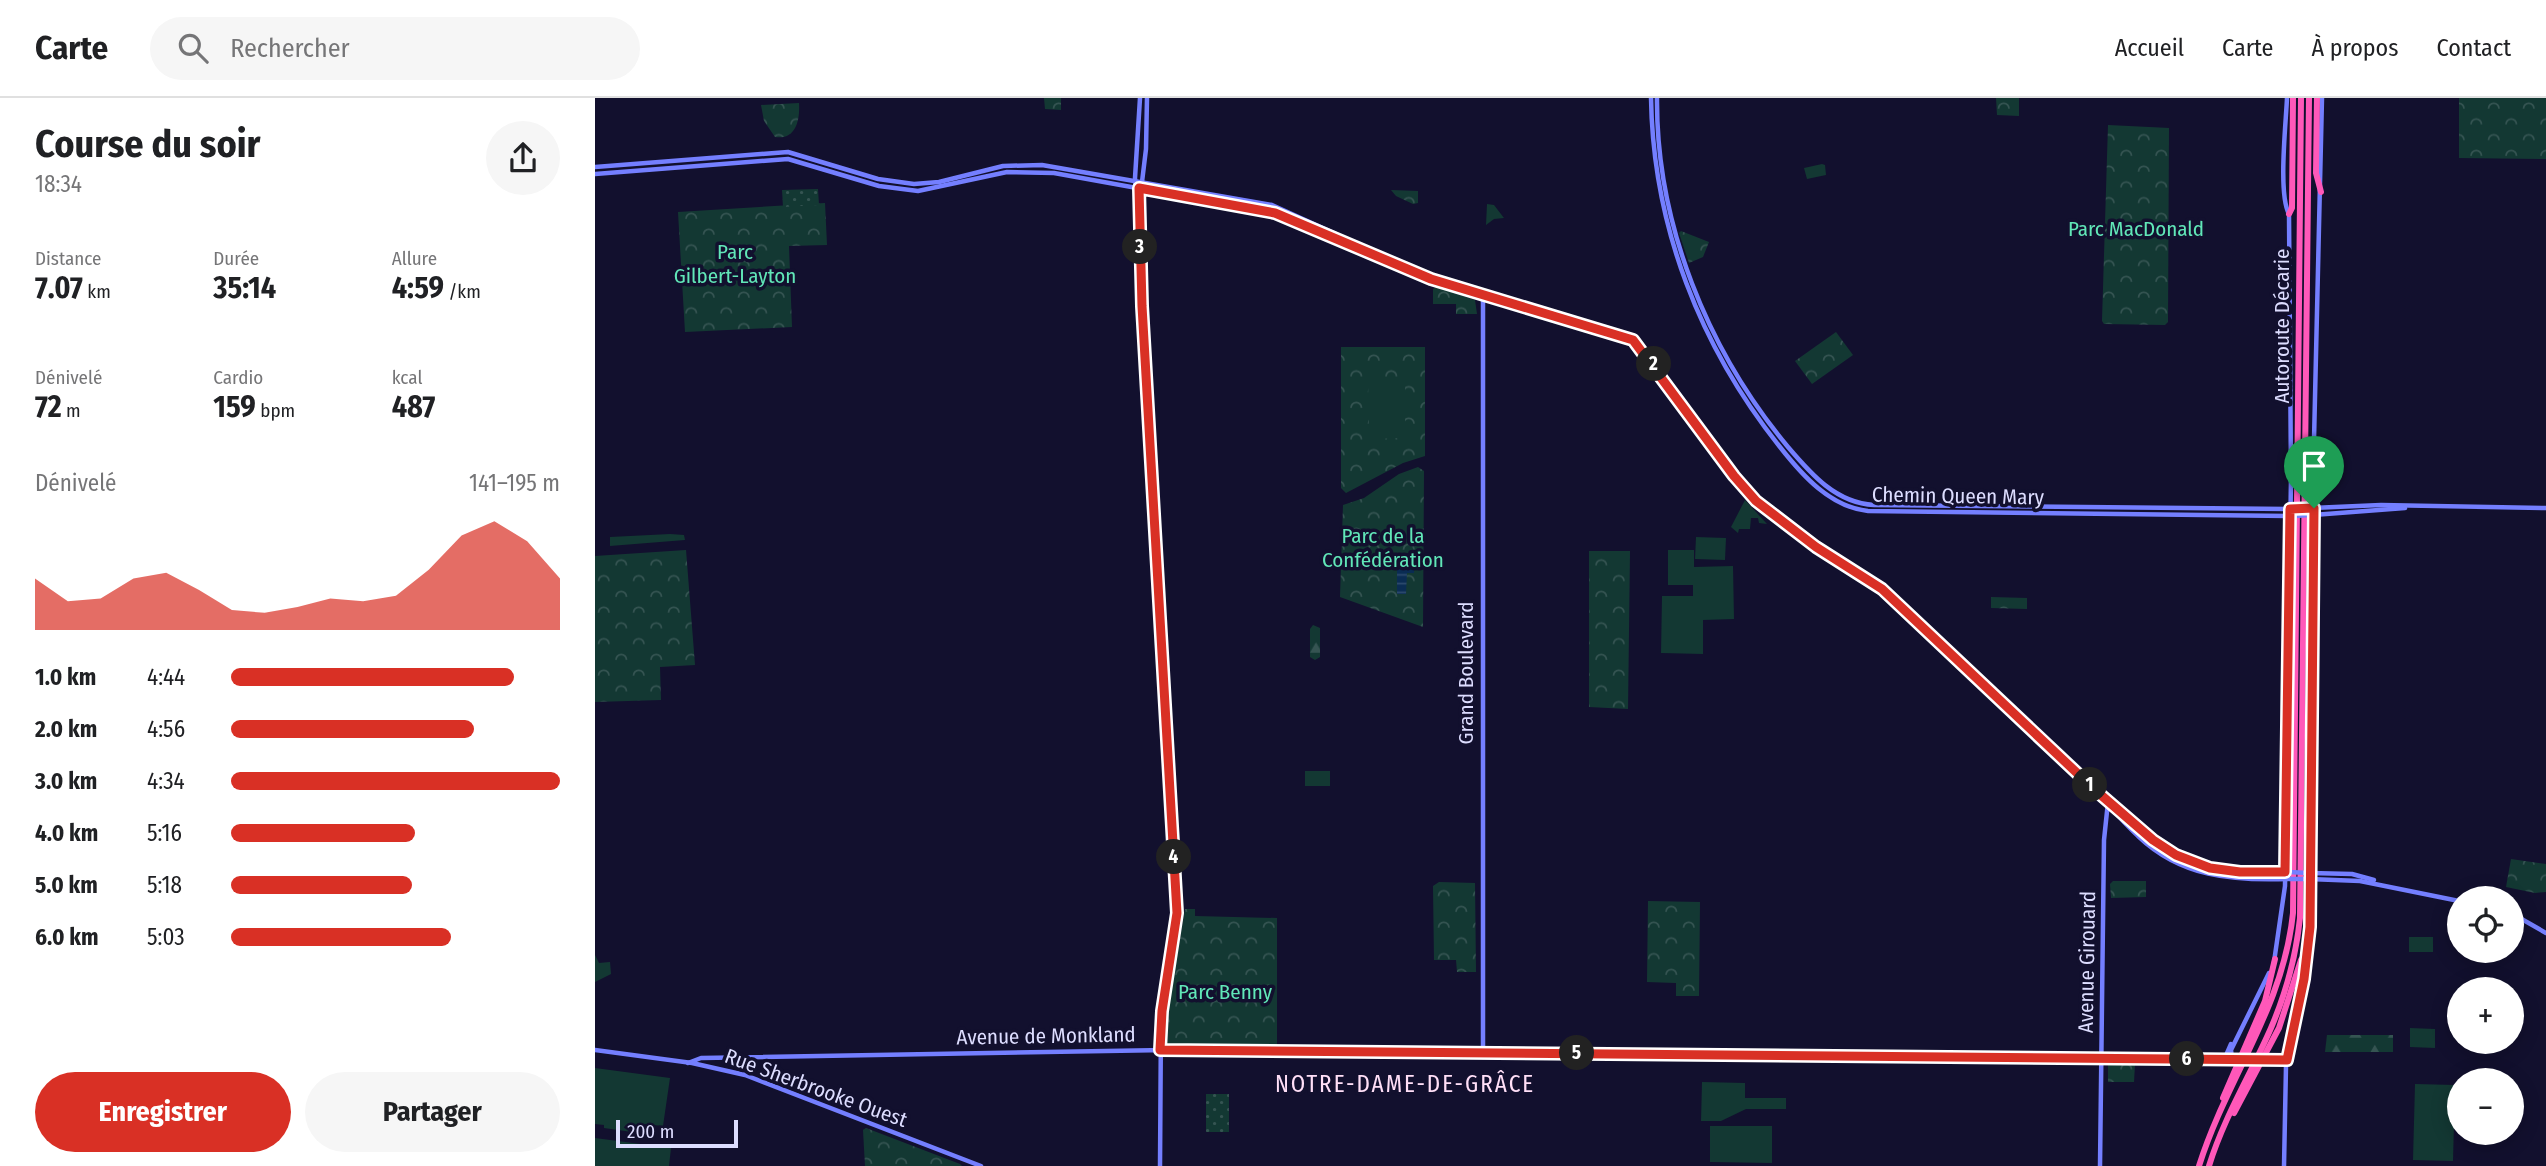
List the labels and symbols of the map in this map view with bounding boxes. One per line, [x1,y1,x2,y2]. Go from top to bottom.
park label: Parc MacDonald [2068,216,2204,242]
pin: 3 [1123,230,1157,264]
park label: Parc Gilbert-Layton [674,239,796,289]
street label: Autoroute Décarie [2269,249,2295,403]
pin: 2 [1637,346,1671,382]
pin [2284,436,2344,508]
street label: Chemin Queen Mary [1872,481,2045,511]
park label: Parc de la Confédération [1322,523,1444,573]
street label: Grand Boulevard [1453,602,1479,744]
pin: 1 [2073,768,2107,802]
pin: 4 [1157,840,1191,874]
street label: Avenue Girouard [2073,891,2101,1033]
park label: Parc Benny [1178,979,1273,1005]
street label: Avenue de Monkland [956,1021,1136,1051]
pin: 5 [1559,1035,1595,1070]
pin: 6 [2169,1042,2205,1076]
street label: Rue Sherbrooke Ouest [721,1043,911,1133]
district label: NOTRE-DAME-DE-GRÂCE [1275,1070,1535,1098]
scale bar [616,1117,739,1149]

